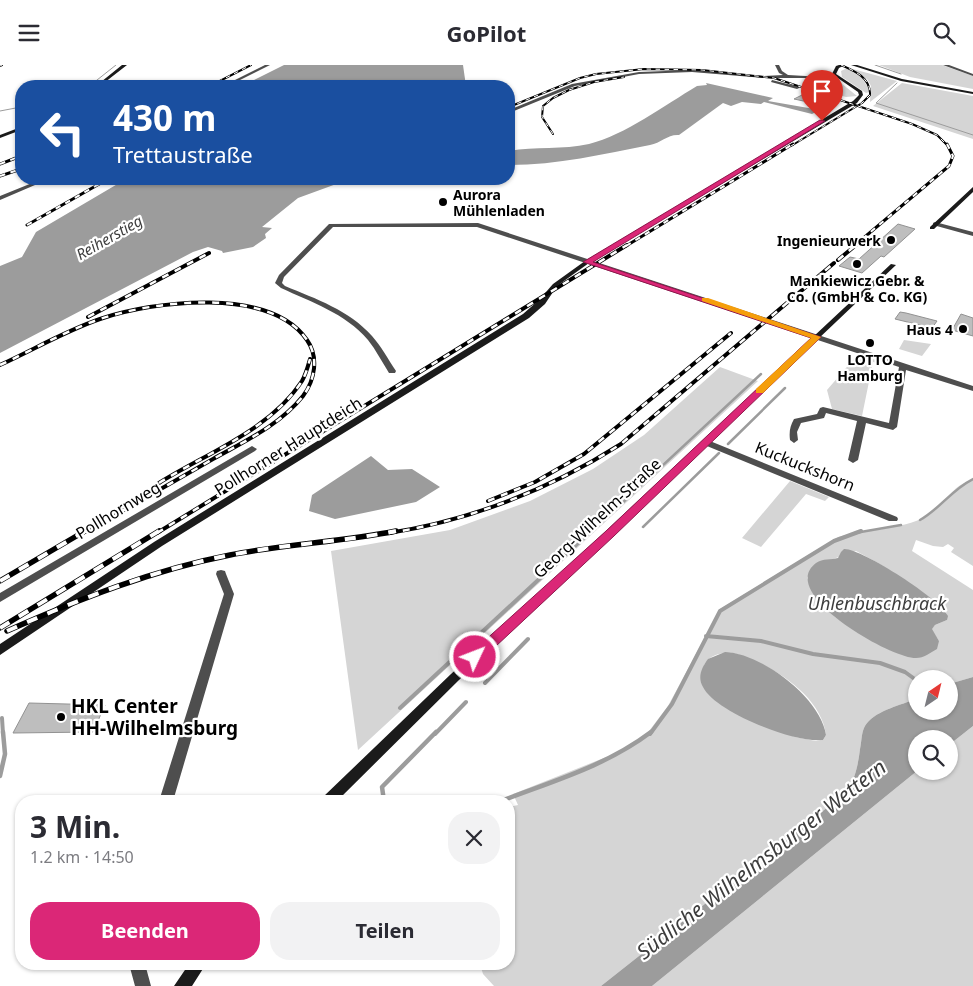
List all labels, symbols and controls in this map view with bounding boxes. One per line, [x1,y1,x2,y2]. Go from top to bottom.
text: GoPilot [447,18,526,48]
icon: menu [15,19,43,47]
icon: search [930,19,958,47]
pin [801,70,843,121]
icon: arrive [808,77,836,105]
text: 430 m [113,94,216,141]
icon: left [30,100,95,165]
text: Trettaustraße [113,139,253,169]
place label: Aurora Mühlenladen [453,185,545,220]
marker: Aurora Mühlenladen [437,196,449,208]
water label: Reiherstieg [72,210,146,264]
place label: Ingenieurwerk [777,231,881,250]
marker: Ingenieurwerk [885,234,897,246]
marker: Mankiewicz Gebr. & Co. (GmbH & Co. KG) [851,258,863,270]
place label: Mankiewicz Gebr. & Co. (GmbH & Co. KG) [787,271,927,306]
place label: Haus 4 [906,320,953,339]
marker: Haus 4 [957,323,969,335]
marker: LOTTO Hamburg [864,337,876,349]
place label: LOTTO Hamburg [837,350,903,385]
street label: Pollhorner Hauptdeich [210,392,366,500]
street label: Kuckuckshorn [752,436,858,496]
street label: Georg-Wilhelm-Straße [528,453,666,583]
street label: Pollhornweg [72,476,164,544]
water label: Uhlenbuschbrack [808,591,947,615]
position arrow [448,630,500,682]
north arrow [908,670,958,720]
map controls [908,670,958,780]
place label: HKL Center HH-Wilhelmsburg [71,693,238,741]
marker: HKL Center HH-Wilhelmsburg [55,711,67,723]
button: search [908,730,958,780]
water label: Südliche Wilhelmsburger Wettern [630,753,892,965]
text: 3 Min. [30,806,120,847]
button: close [448,812,500,864]
text: 1.2 km · 14:50 [30,846,134,868]
button: Beenden [30,902,260,960]
button: Teilen [270,902,500,960]

